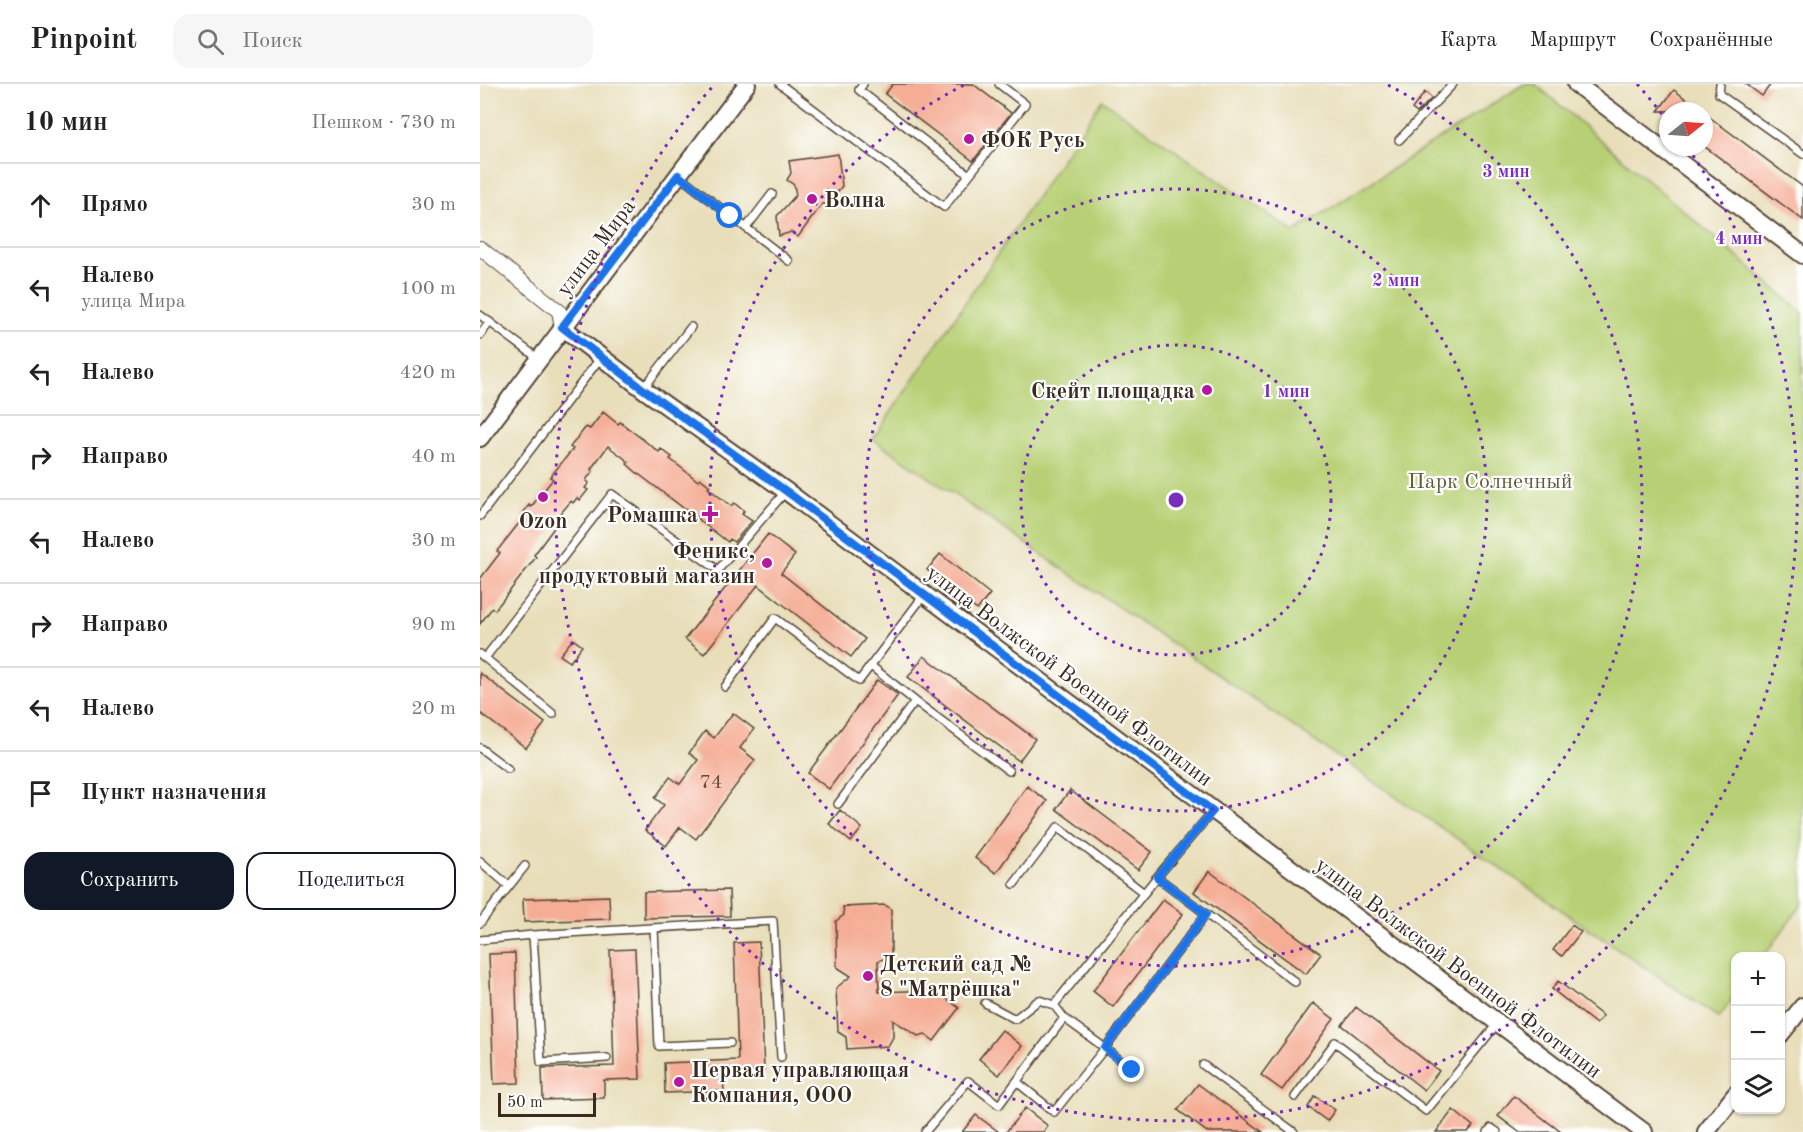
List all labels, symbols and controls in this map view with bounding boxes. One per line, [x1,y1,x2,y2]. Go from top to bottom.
search box [173,14,593,68]
icon: search [194,25,227,58]
text: Pinpoint [30,27,137,55]
text: Поиск [242,30,303,52]
text: Карта [1440,30,1497,51]
text: Маршрут [1530,30,1616,51]
text: Сохранённые [1649,30,1773,51]
north arrow [1659,102,1713,156]
text: 10 мин [24,110,108,136]
text: Пешком · 730 m [311,113,456,133]
place label: ФОК Русь [981,130,1085,152]
marker: ФОК Русь [962,132,976,146]
text: 3 мин [1482,163,1530,181]
icon: ahead [24,189,57,222]
place label: Волна [824,190,885,212]
marker: Волна [805,192,819,206]
text: Прямо [81,194,148,216]
text: 30 m [411,195,456,215]
street label: улица Мира [553,196,640,301]
route start [716,202,742,228]
text: 4 мин [1715,230,1763,248]
text: Налево [81,265,154,287]
text: 2 мин [1372,272,1420,290]
icon: left [24,273,57,306]
text: 100 m [400,279,456,299]
text: улица Мира [81,292,186,312]
icon: left [24,357,57,390]
text: Налево [81,362,154,384]
text: 420 m [400,363,456,383]
place label: Скейт площадка [1031,381,1195,403]
marker: Скейт площадка [1200,383,1214,397]
text: 1 мин [1262,383,1310,401]
icon: right [24,441,57,474]
text: Направо [81,446,168,468]
text: 40 m [411,447,456,467]
park label: Парк Солнечный [1407,471,1573,493]
marker: Ozon [536,490,550,504]
centre of rings [1166,490,1186,510]
place label: Ромашка [607,505,698,527]
marker: Ромашка [703,507,717,521]
place label: Ozon [518,511,568,533]
icon: left [24,525,57,558]
text: Налево [81,530,154,552]
text: 30 m [411,531,456,551]
place label: Феникс, продуктовый магазин [539,541,755,588]
marker: Феникс, продуктовый магазин [760,556,774,570]
street label: улица Волжской Военной Флотилии [922,562,1216,791]
icon: right [24,609,57,642]
text: Направо [81,614,168,636]
text: 90 m [411,615,456,635]
icon: left [24,693,57,726]
text: Налево [81,698,154,720]
text: 20 m [411,699,456,719]
house number: 74 [699,773,723,793]
icon: arrive [24,777,57,810]
text: Пункт назначения [81,782,267,804]
button: Сохранить [24,852,234,910]
button: Поделиться [246,852,456,910]
street label: улица Волжской Военной Флотилии [1311,854,1605,1083]
map controls [1731,952,1785,1114]
button: + [1731,952,1785,1006]
place label: Детский сад № 8 "Матрёшка" [880,954,1033,1001]
marker: Детский сад № 8 "Матрёшка" [861,969,875,983]
button: − [1731,1006,1785,1060]
route end [1118,1056,1144,1082]
place label: Первая управляющая Компания, ООО [691,1060,909,1107]
button: layers [1731,1060,1785,1114]
marker: Первая управляющая Компания, ООО [672,1075,686,1089]
scale bar [498,1090,596,1118]
text: 50 m [507,1095,543,1111]

